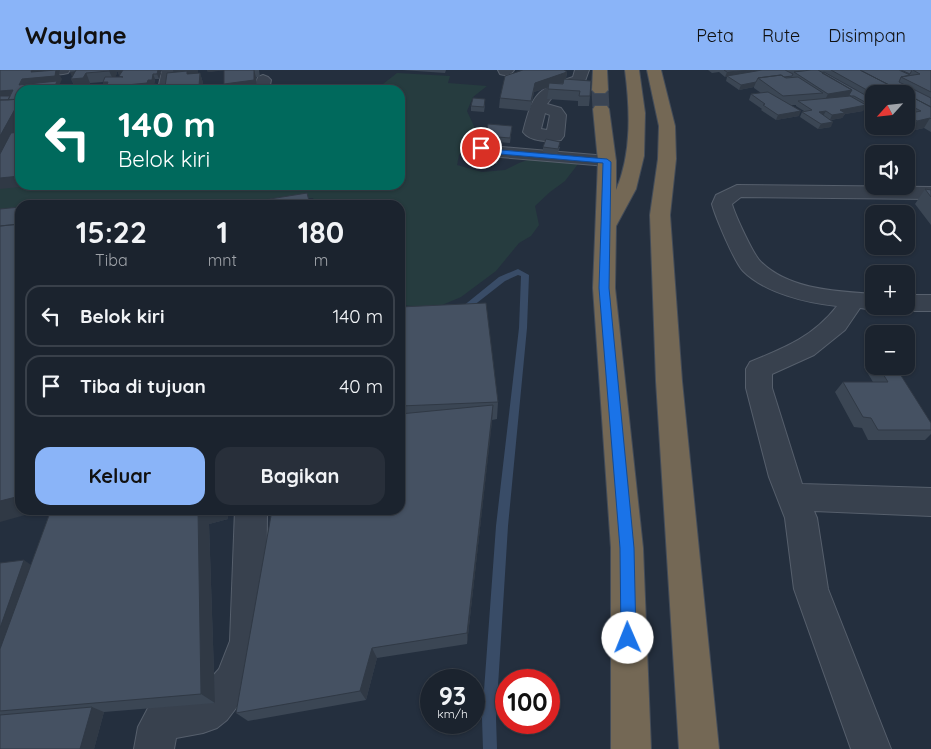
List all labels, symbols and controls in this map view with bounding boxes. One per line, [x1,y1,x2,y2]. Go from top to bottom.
text: Waylane [25,20,127,50]
text: Peta [696,24,734,47]
text: Rute [762,24,800,47]
text: Disimpan [828,24,906,47]
north arrow [865,85,915,135]
map controls [865,85,915,375]
text: 140 m [118,102,216,146]
icon: left [35,105,100,170]
pin [460,127,502,169]
icon: arrive [467,134,495,162]
text: Belok kiri [118,145,210,173]
button: sound [865,145,915,195]
button: search [865,205,915,255]
text: 15:22 [76,213,147,251]
text: 1 [217,213,228,251]
text: 180 [298,213,344,251]
text: Tiba [95,250,128,270]
text: mnt [208,250,237,270]
text: m [314,250,328,270]
button: + [865,265,915,315]
icon: left [37,302,65,330]
text: Belok kiri [80,304,165,328]
text: 140 m [332,304,383,328]
button: − [865,325,915,375]
icon: arrive [37,372,65,400]
text: Tiba di tujuan [80,374,206,398]
text: 40 m [339,374,383,398]
button: Keluar [35,447,205,505]
button: Bagikan [215,447,385,505]
position arrow [601,611,653,663]
speed limit sign: 100 [495,669,560,734]
text: 93 [439,680,466,711]
text: km/h [437,706,468,721]

